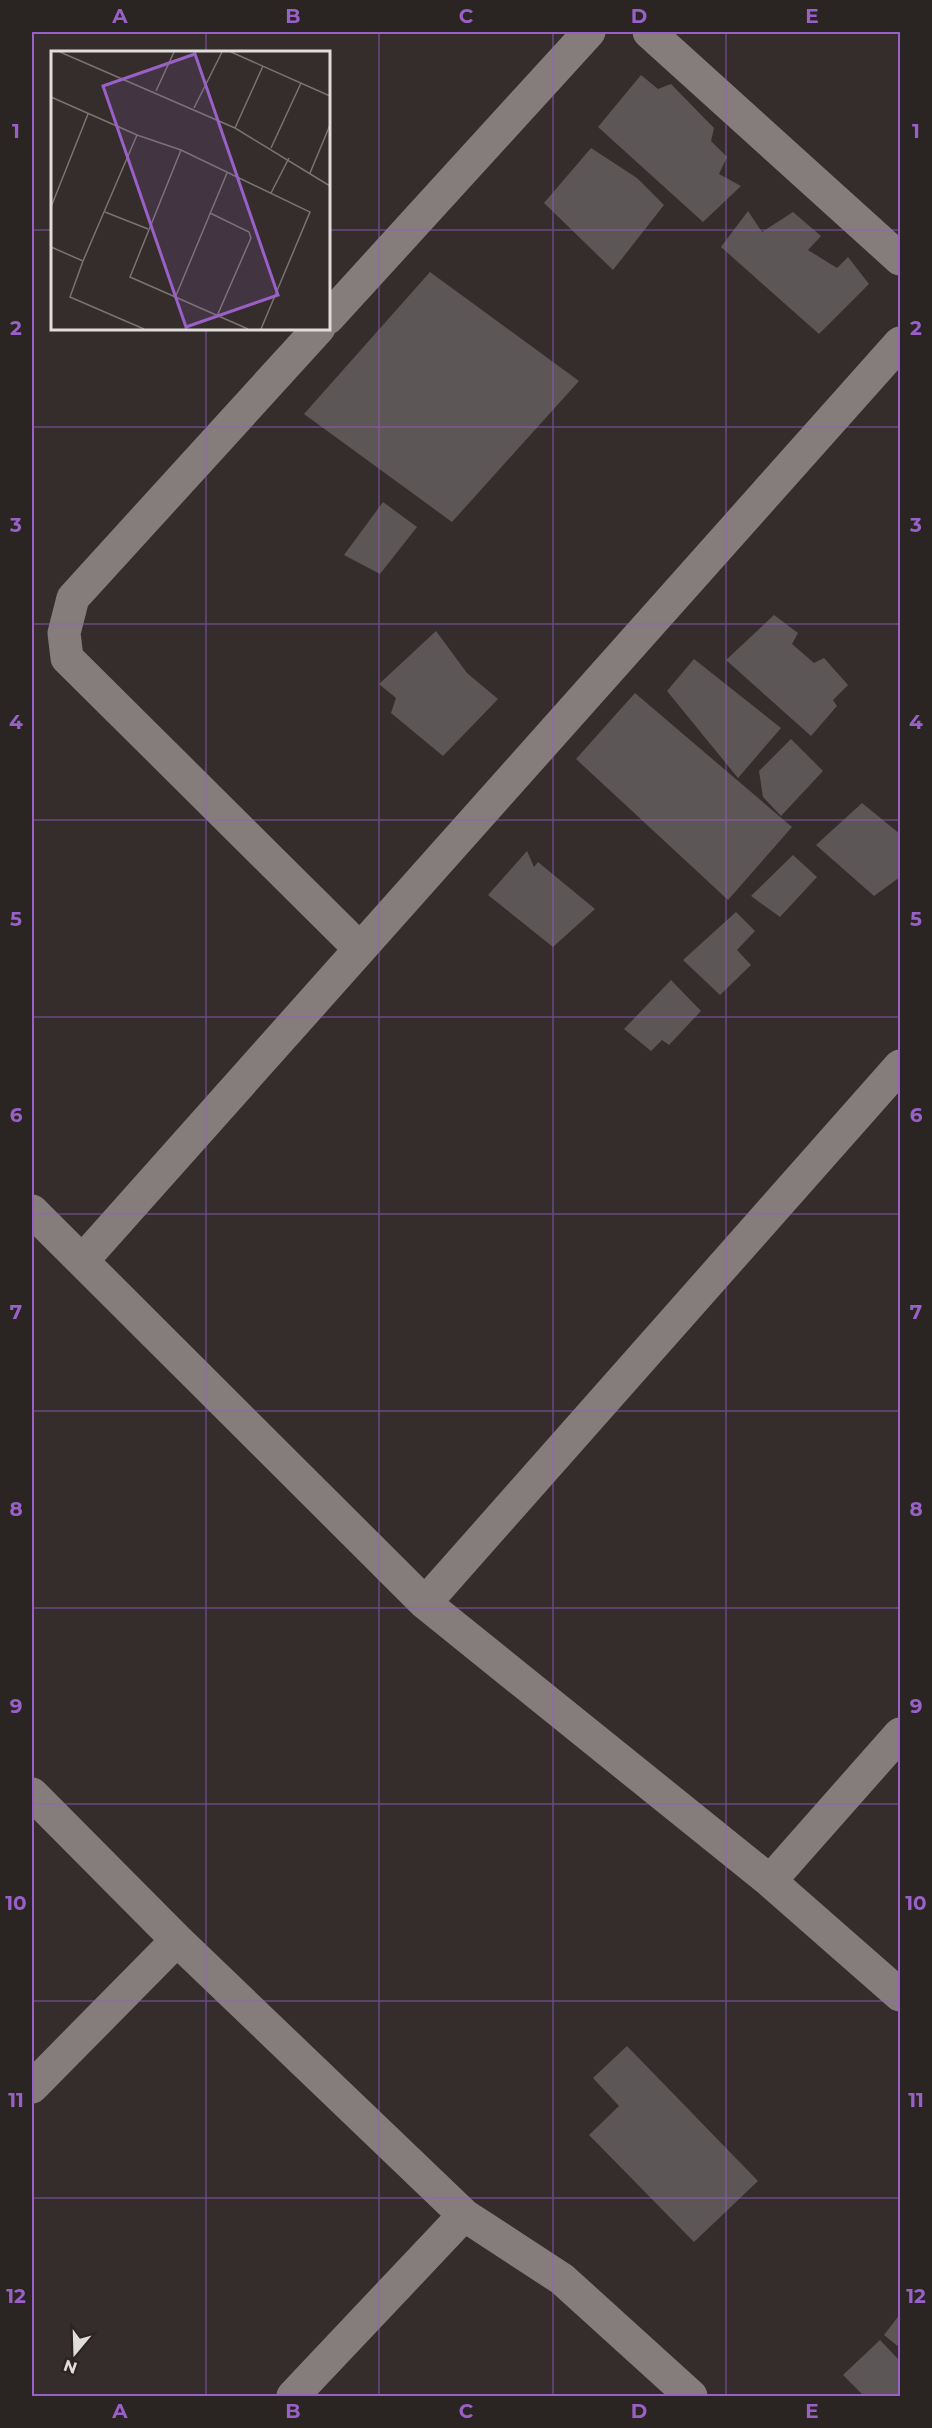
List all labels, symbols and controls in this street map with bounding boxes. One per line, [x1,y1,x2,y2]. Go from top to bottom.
text: A [111,4,128,28]
text: B [285,4,301,28]
text: C [459,4,474,28]
text: D [631,4,647,28]
text: E [805,4,819,28]
inset map [51,51,330,330]
text: 1 [12,119,20,143]
text: 1 [912,119,920,143]
text: 2 [10,316,22,340]
text: 2 [910,316,922,340]
text: 3 [9,513,22,537]
text: 3 [909,513,922,537]
text: 4 [9,710,23,734]
text: 4 [909,710,923,734]
text: 5 [10,907,22,931]
text: 5 [910,907,922,931]
text: 6 [10,1103,23,1127]
text: 6 [910,1103,923,1127]
text: 7 [10,1300,22,1324]
text: 7 [910,1300,922,1324]
text: 8 [9,1497,23,1521]
text: 8 [909,1497,923,1521]
text: 9 [10,1694,22,1718]
text: 9 [910,1694,922,1718]
text: 10 [5,1891,27,1915]
text: 10 [905,1891,927,1915]
text: 11 [8,2088,24,2112]
text: 11 [908,2088,924,2112]
text: 12 [6,2284,26,2308]
text: 12 [906,2284,926,2308]
north arrow [45,2323,105,2383]
text: N [61,2356,79,2378]
text: A [111,2399,128,2423]
text: B [285,2399,301,2423]
text: C [459,2399,474,2423]
text: D [631,2399,647,2423]
text: E [805,2399,819,2423]

